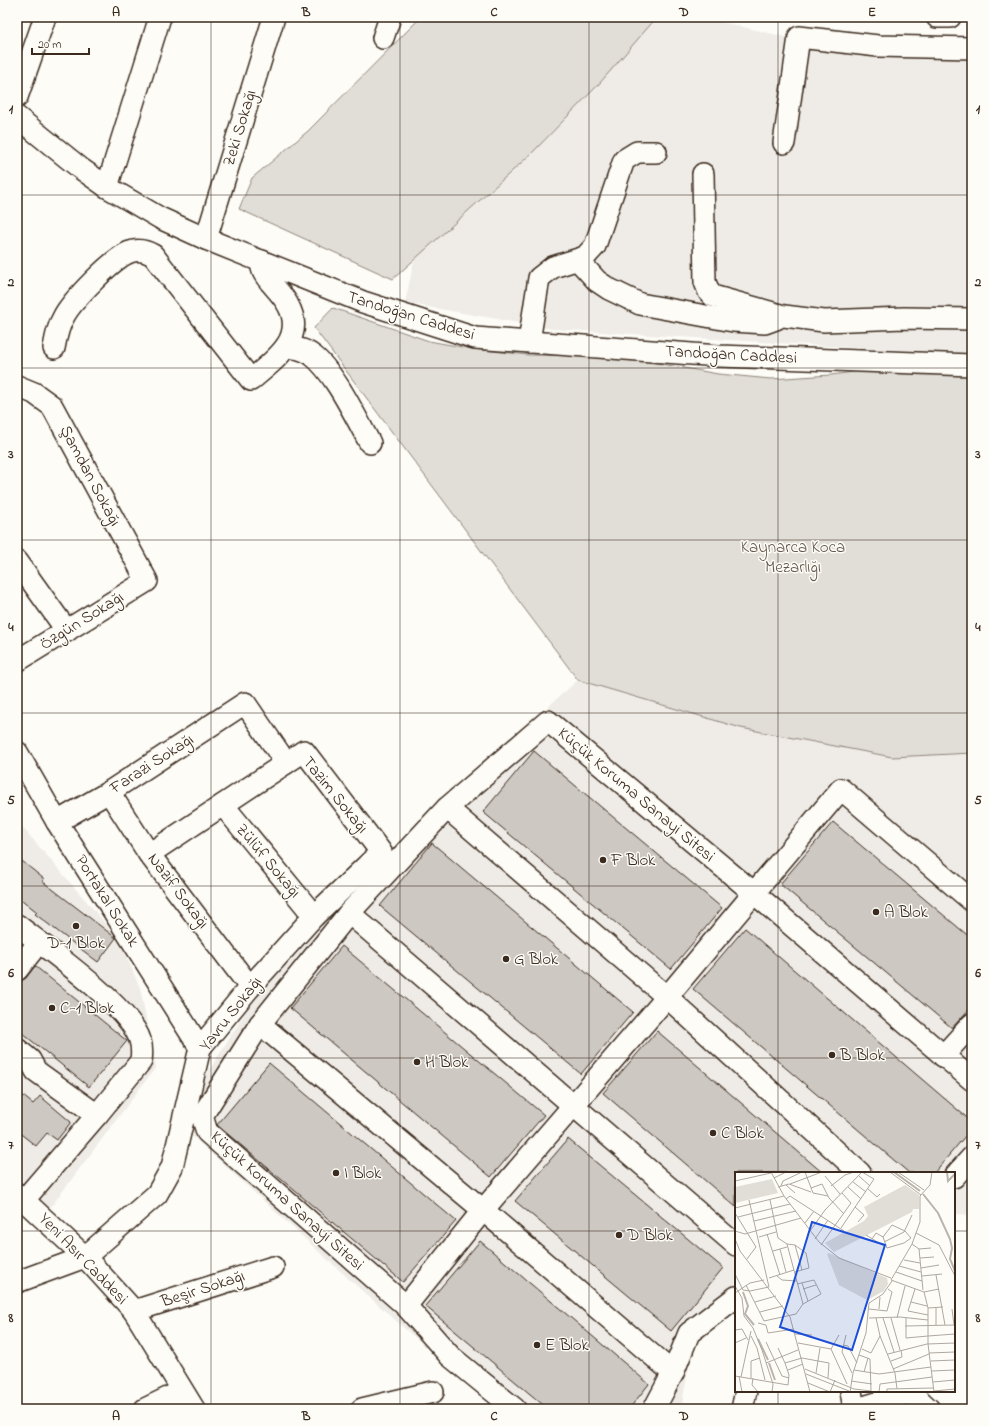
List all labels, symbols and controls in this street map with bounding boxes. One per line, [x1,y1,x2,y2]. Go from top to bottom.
text: A [112,3,120,22]
text: B [301,3,311,22]
text: C [490,3,498,22]
text: D [678,3,689,22]
text: E [868,3,876,22]
scale bar [32,30,89,56]
text: 20 m [38,36,61,54]
street label: Zeki Sokağı [217,87,265,170]
text: 1 [9,100,14,119]
text: 1 [976,100,981,119]
text: 2 [7,273,15,292]
text: 2 [974,273,982,292]
street label: Tandoğan Caddesi [344,285,478,349]
street label: Tandoğan Caddesi [664,339,798,373]
street label: Şamdan Sokağı [51,421,127,532]
text: 3 [7,445,14,464]
text: 3 [974,445,981,464]
park label: Kaynarca Koca Mezarlığı [741,535,845,582]
street label: Özgün Sokağı [35,585,130,658]
text: 4 [7,618,14,637]
text: 4 [974,618,981,637]
street label: Küçük Koruma Sanayi Sitesi [551,721,720,869]
street label: Farazi Sokağı [104,727,200,803]
street label: Tazim Sokağı [294,751,374,840]
text: 5 [7,791,15,810]
text: 5 [974,791,982,810]
street label: Zülüf Sokağı [228,818,307,905]
street label: Nazif Sokağı [139,848,215,935]
place label: F Blok [610,848,656,873]
street label: Portakal Sokak [69,850,146,953]
marker: F Blok [598,855,608,865]
place label: A Blok [884,900,928,925]
marker: A Blok [871,907,881,917]
marker: D-1 Blok [71,921,81,931]
place label: D-1 Blok [46,931,105,956]
place label: G Blok [514,947,559,972]
marker: G Blok [501,954,511,964]
text: 6 [7,964,14,983]
text: 6 [974,964,981,983]
street label: Yavru Sokağı [194,971,270,1058]
place label: C-1 Blok [60,996,115,1021]
marker: C-1 Blok [47,1003,57,1013]
place label: B Blok [839,1043,885,1068]
place label: H Blok [425,1050,469,1075]
marker: B Blok [827,1050,837,1060]
marker: H Blok [412,1057,422,1067]
place label: C Blok [721,1121,764,1146]
street label: Küçük Koruma Sanayi Sitesi [204,1125,369,1278]
marker: C Blok [708,1128,718,1138]
text: 7 [8,1136,14,1155]
text: 7 [975,1136,981,1155]
place label: I Blok [344,1161,382,1186]
marker: I Blok [331,1168,341,1178]
inset map [735,1172,955,1392]
street label: Yeni Asır Caddesi [32,1207,134,1311]
place label: D Blok [626,1223,673,1248]
marker: D Blok [614,1230,624,1240]
street label: Beşir Sokağı [157,1264,249,1317]
text: 8 [8,1309,14,1328]
text: 8 [975,1309,981,1328]
place label: E Blok [545,1333,589,1358]
marker: E Blok [532,1340,542,1350]
text: A [112,1407,120,1426]
text: B [301,1407,311,1426]
text: C [490,1407,498,1426]
text: D [678,1407,689,1426]
text: E [868,1407,876,1426]

